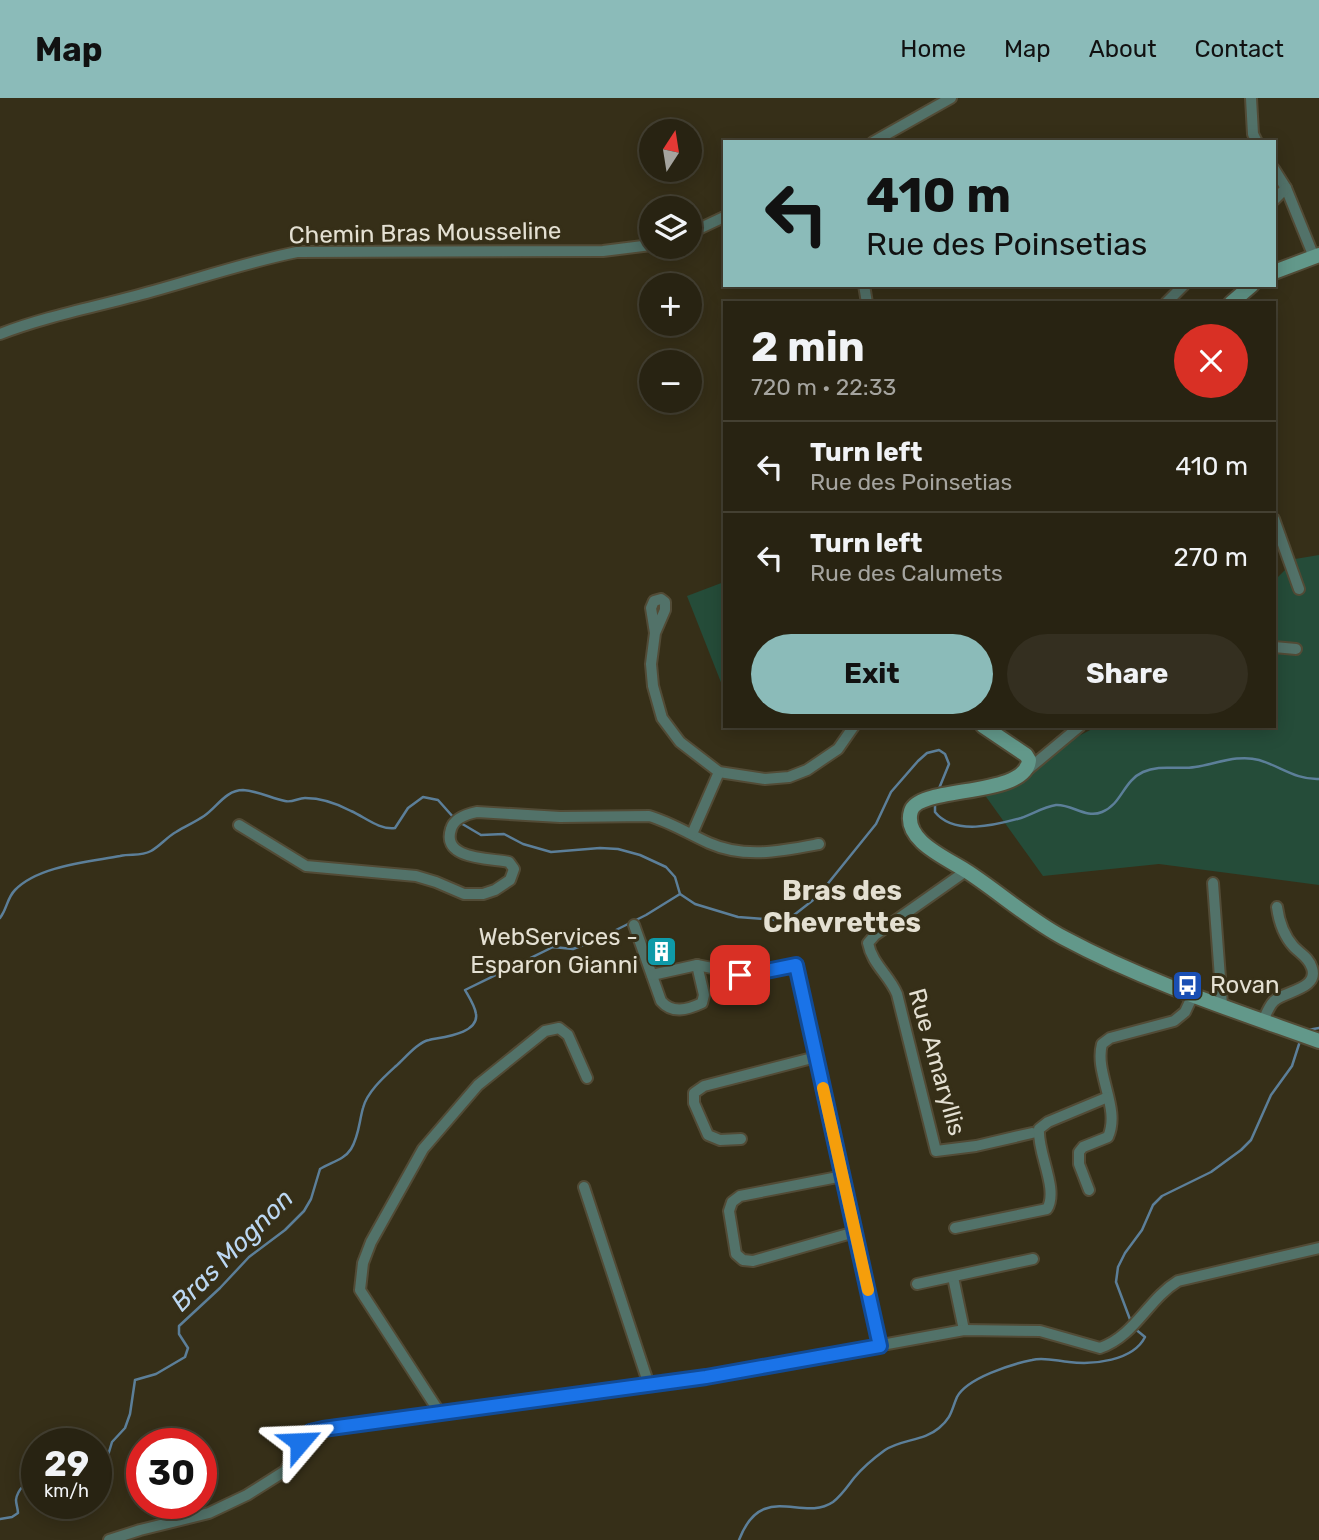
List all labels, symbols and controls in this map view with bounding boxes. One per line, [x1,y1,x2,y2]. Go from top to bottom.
text: Map [35,30,103,69]
text: Home [900,35,966,63]
text: Map [1004,35,1051,63]
text: About [1089,35,1157,63]
text: Contact [1195,35,1284,63]
north arrow [639,119,702,182]
map controls [639,119,702,413]
text: 410 m [866,166,1011,224]
icon: left [751,168,842,259]
button: layers [639,196,702,259]
street label: Chemin Bras Mousseline [288,217,562,249]
text: Rue des Poinsetias [866,225,1147,263]
button: + [639,273,702,336]
text: 2 min [751,322,865,372]
button: close [1174,324,1248,398]
button: − [639,350,702,413]
text: 720 m · 22:33 [751,373,896,401]
text: Turn left [810,437,922,468]
icon: left [751,448,789,486]
text: 410 m [1175,451,1248,482]
text: Rue des Poinsetias [810,468,1012,496]
text: Turn left [810,528,922,559]
icon: left [751,539,789,577]
text: 270 m [1173,542,1248,573]
text: Rue des Calumets [810,559,1003,587]
button: Exit [751,634,993,714]
button: Share [1007,634,1248,714]
district label: Bras des Chevrettes [763,874,921,939]
place label: WebServices - Esparon Gianni [470,923,638,979]
building icon: WebServices - Esparon Gianni [644,934,678,968]
pin [710,945,770,1005]
icon: arrive [721,956,759,994]
bus stop icon: Rovan [1170,968,1204,1002]
place label: Rovan [1210,971,1280,999]
street label: Rue Amaryllis [903,985,971,1139]
water label: Bras Mognon [165,1183,300,1318]
position arrow [263,1405,337,1479]
speed limit sign: 30 [126,1428,217,1519]
text: 29 [44,1443,89,1485]
text: km/h [44,1480,89,1502]

